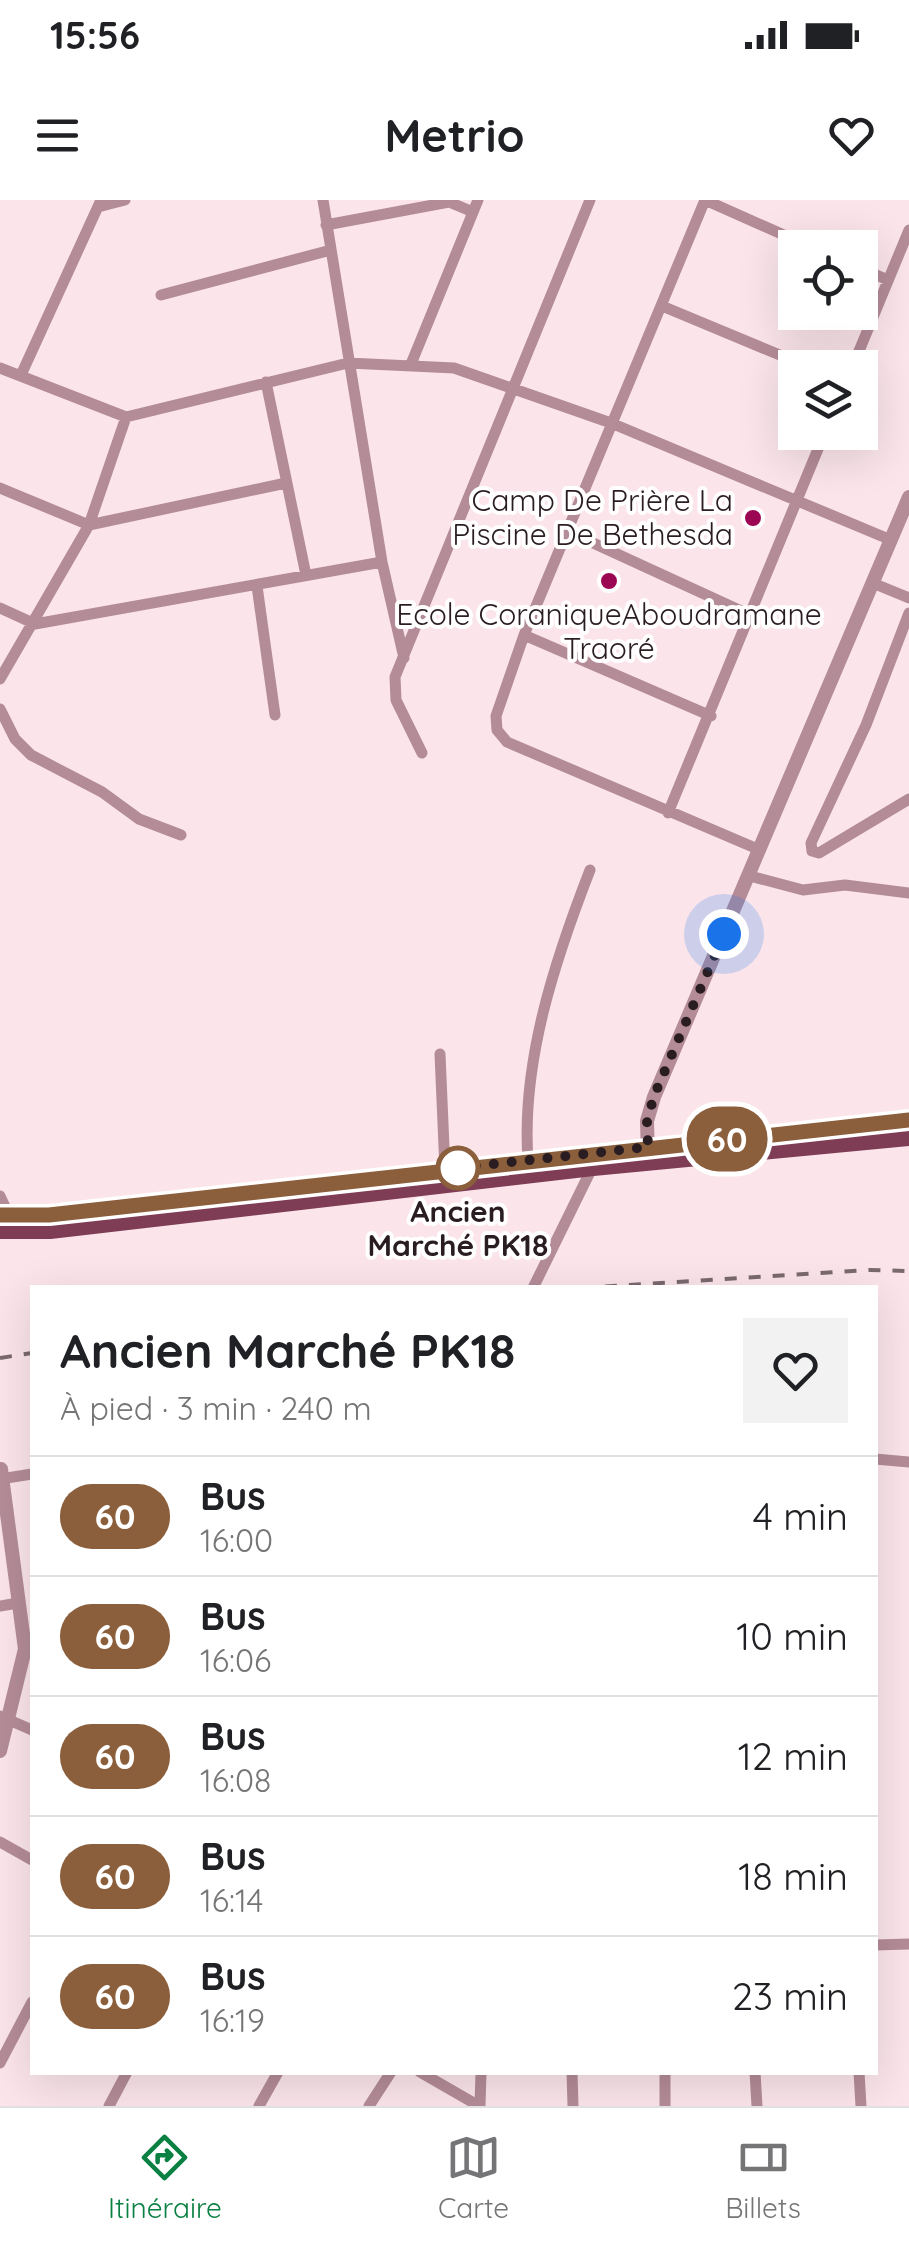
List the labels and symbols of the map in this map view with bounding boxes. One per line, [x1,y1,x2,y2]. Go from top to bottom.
place label: Camp De Prière La Piscine De Bethesda [452,481,733,553]
marker: Camp De Prière La Piscine De Bethesda [742,507,764,529]
marker: Ecole CoraniqueAboudramane Traoré [598,570,620,592]
place label: Ecole CoraniqueAboudramane Traoré [396,595,822,667]
your location [699,909,749,959]
line badge: 60 [682,1106,772,1172]
marker: Ancien Marché PK18 [437,1147,479,1189]
place label: Ancien Marché PK18 [368,1192,548,1264]

